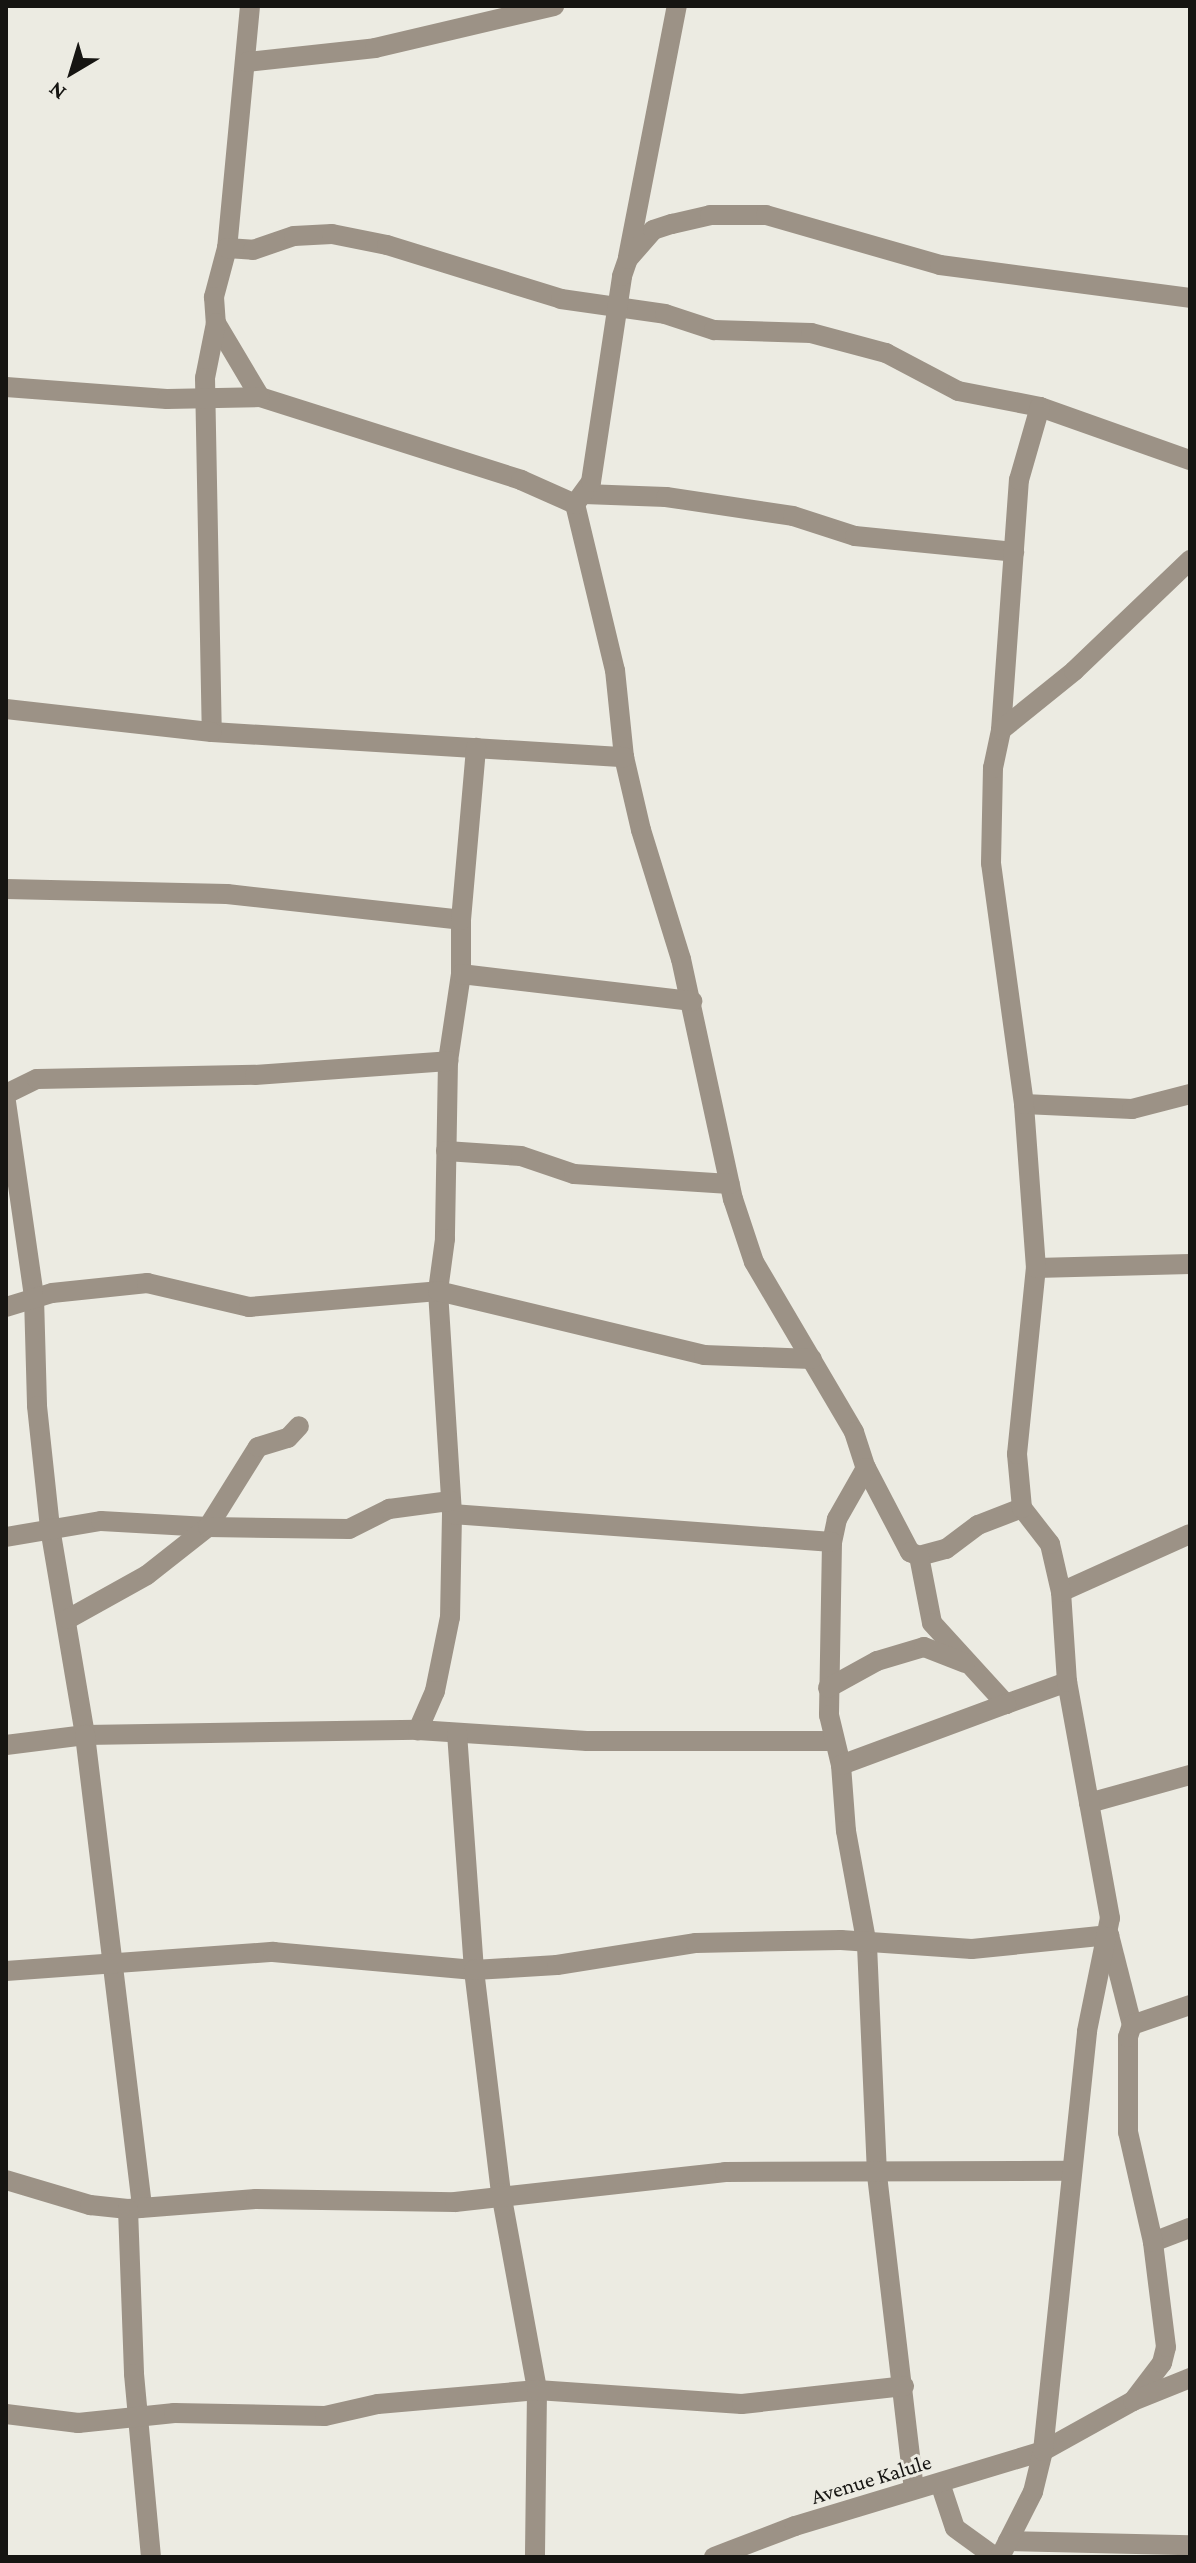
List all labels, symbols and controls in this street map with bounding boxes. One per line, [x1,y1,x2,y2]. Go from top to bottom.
north arrow [32,32,112,112]
text: N [43,77,71,106]
street label: Avenue Kalule [808,2448,934,2510]

